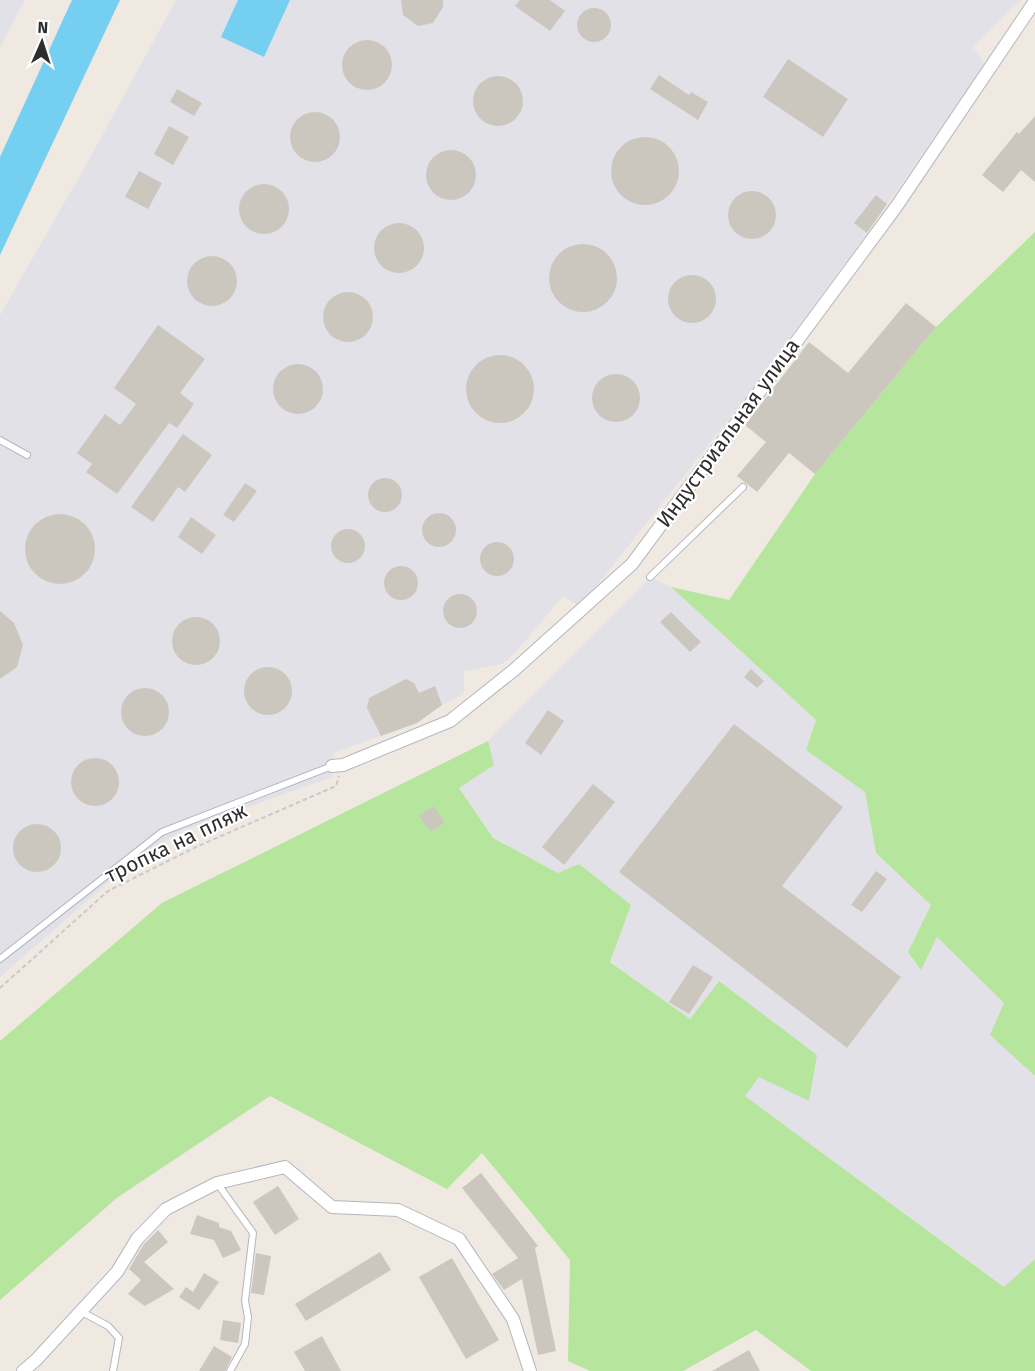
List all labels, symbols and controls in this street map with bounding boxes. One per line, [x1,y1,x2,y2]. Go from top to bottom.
north arrow [12,12,72,72]
text: N [37,18,49,37]
street label: Индустриальная улица [651,333,805,533]
street label: тропка на пляж [101,797,251,889]

